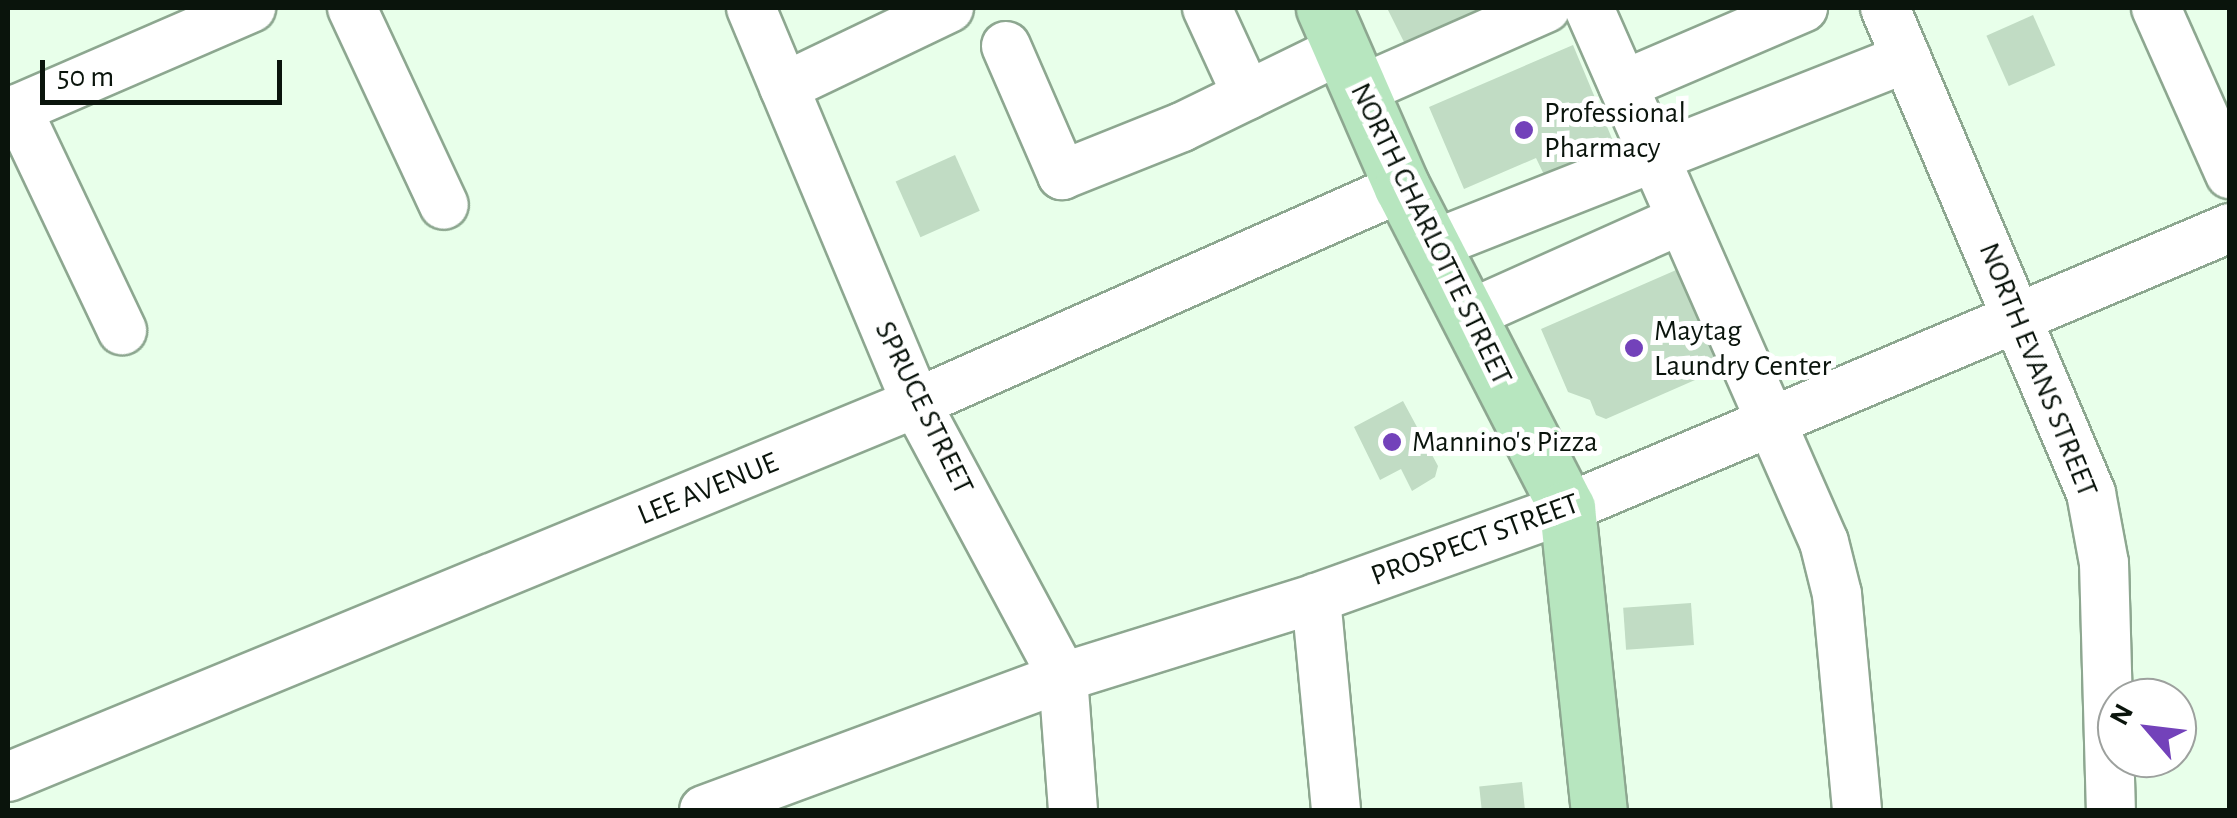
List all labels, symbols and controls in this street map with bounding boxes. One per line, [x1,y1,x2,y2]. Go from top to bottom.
scale bar [45,40,288,102]
text: 50 m [57,62,114,92]
street label: NORTH CHARLOTTE STREET [1342,77,1520,391]
place label: Professional Pharmacy [1544,95,1686,166]
marker: Professional Pharmacy [1513,119,1535,141]
street label: NORTH EVANS STREET [1971,238,2105,502]
place label: Maytag Laundry Center [1654,313,1831,384]
street label: SPRUCE STREET [867,316,981,500]
marker: Maytag Laundry Center [1623,337,1645,359]
place label: Mannino's Pizza [1412,424,1598,460]
marker: Mannino's Pizza [1381,431,1403,453]
street label: LEE AVENUE [633,445,783,533]
street label: PROSPECT STREET [1366,486,1584,594]
north arrow [2097,678,2197,778]
text: N [2105,700,2139,730]

